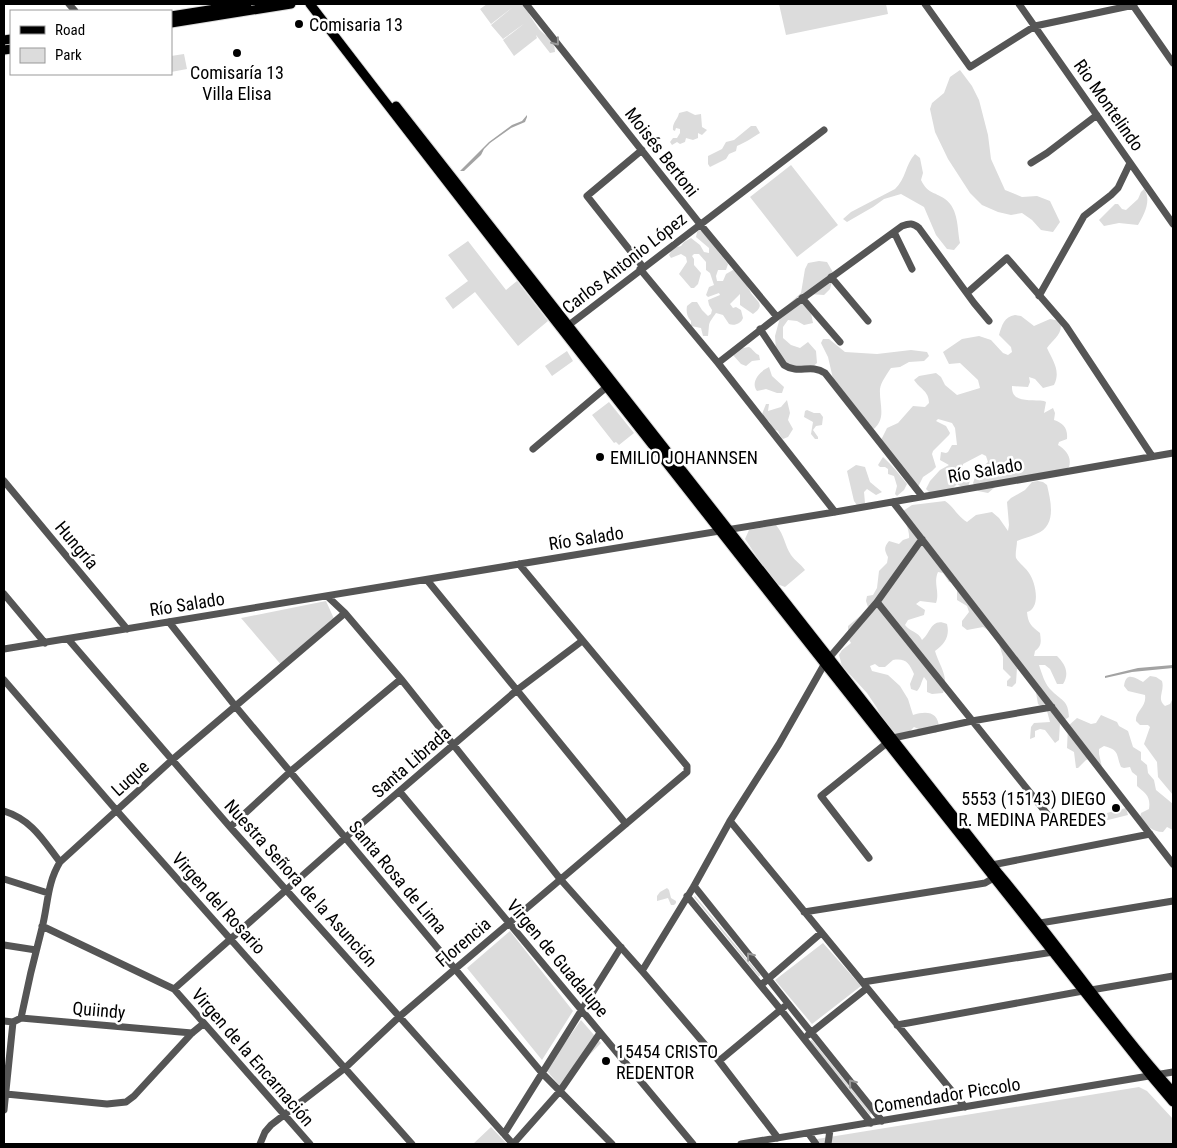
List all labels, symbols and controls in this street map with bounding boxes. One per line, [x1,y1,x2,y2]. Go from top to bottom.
legend [10,10,172,75]
place label: Comisaria 13 [309,14,403,35]
marker: Comisaria 13 [293,18,305,30]
text: Road [55,21,85,39]
one-way arrow [550,36,559,46]
text: Park [55,46,82,64]
marker: Comisaría 13 Villa Elisa [231,47,243,59]
street label: Rio Montelindo [1070,55,1148,155]
place label: Comisaría 13 Villa Elisa [190,62,284,104]
street label: Moisés Bertoni [621,103,703,201]
street label: Carlos Antonio López [558,208,690,318]
place label: EMILIO JOHANNSEN [610,447,758,468]
marker: EMILIO JOHANNSEN [594,451,606,463]
street label: Río Salado [946,453,1024,487]
street label: Hungría [51,517,103,573]
street label: Río Salado [547,522,625,554]
street label: Río Salado [148,588,226,620]
street label: Santa Librada [367,722,455,802]
street label: Luque [107,756,153,800]
place label: 5553 (15143) DIEGO R. MEDINA PAREDES [958,788,1106,830]
street label: Nuestra Señora de la Asunción [220,795,382,971]
marker: 5553 (15143) DIEGO R. MEDINA PAREDES [1110,802,1122,814]
street label: Santa Rosa de Lima [345,816,451,938]
street label: Virgen del Rosario [168,848,270,958]
street label: Virgen de Guadalupe [503,895,613,1021]
street label: Florencia [431,913,495,971]
one-way arrow [747,952,756,961]
street label: Virgen de la Encarnación [187,984,319,1130]
street label: Quiindy [72,997,127,1023]
place label: 15454 CRISTO REDENTOR [616,1041,718,1083]
marker: 15454 CRISTO REDENTOR [600,1055,612,1067]
street label: Comendador Piccolo [872,1073,1022,1117]
one-way arrow [848,1079,857,1088]

